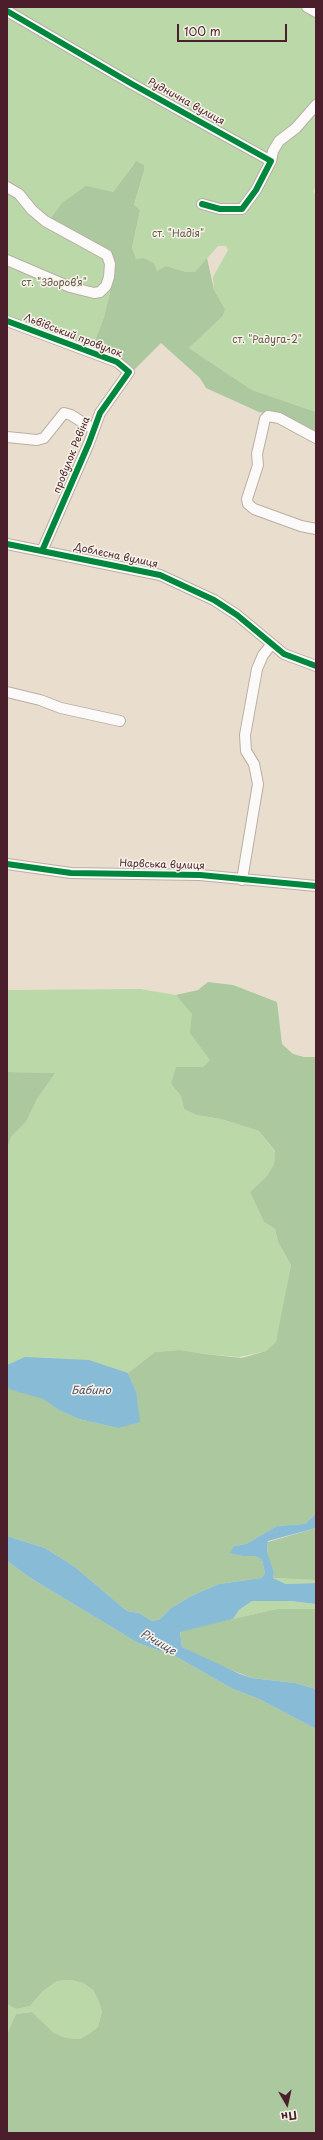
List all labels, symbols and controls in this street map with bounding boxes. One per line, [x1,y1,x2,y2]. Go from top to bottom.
scale bar [179,16,289,42]
text: 100 m [184,22,221,40]
street label: Руднична вулиця [146,76,226,128]
park label: ст. "Надія" [152,228,204,240]
park label: ст. "Здоров’я" [21,277,87,289]
street label: Львівський провулок [22,312,124,360]
park label: ст. "Радуга-2" [232,334,302,346]
street label: провулок Ревіна [51,415,93,495]
street label: Доблесна вулиця [73,541,159,571]
street label: Нарвська вулиця [119,858,205,872]
water label: Бабино [71,1384,111,1398]
water label: Річище [138,1627,178,1659]
north arrow [267,2084,307,2124]
text: Пн [280,2107,298,2126]

